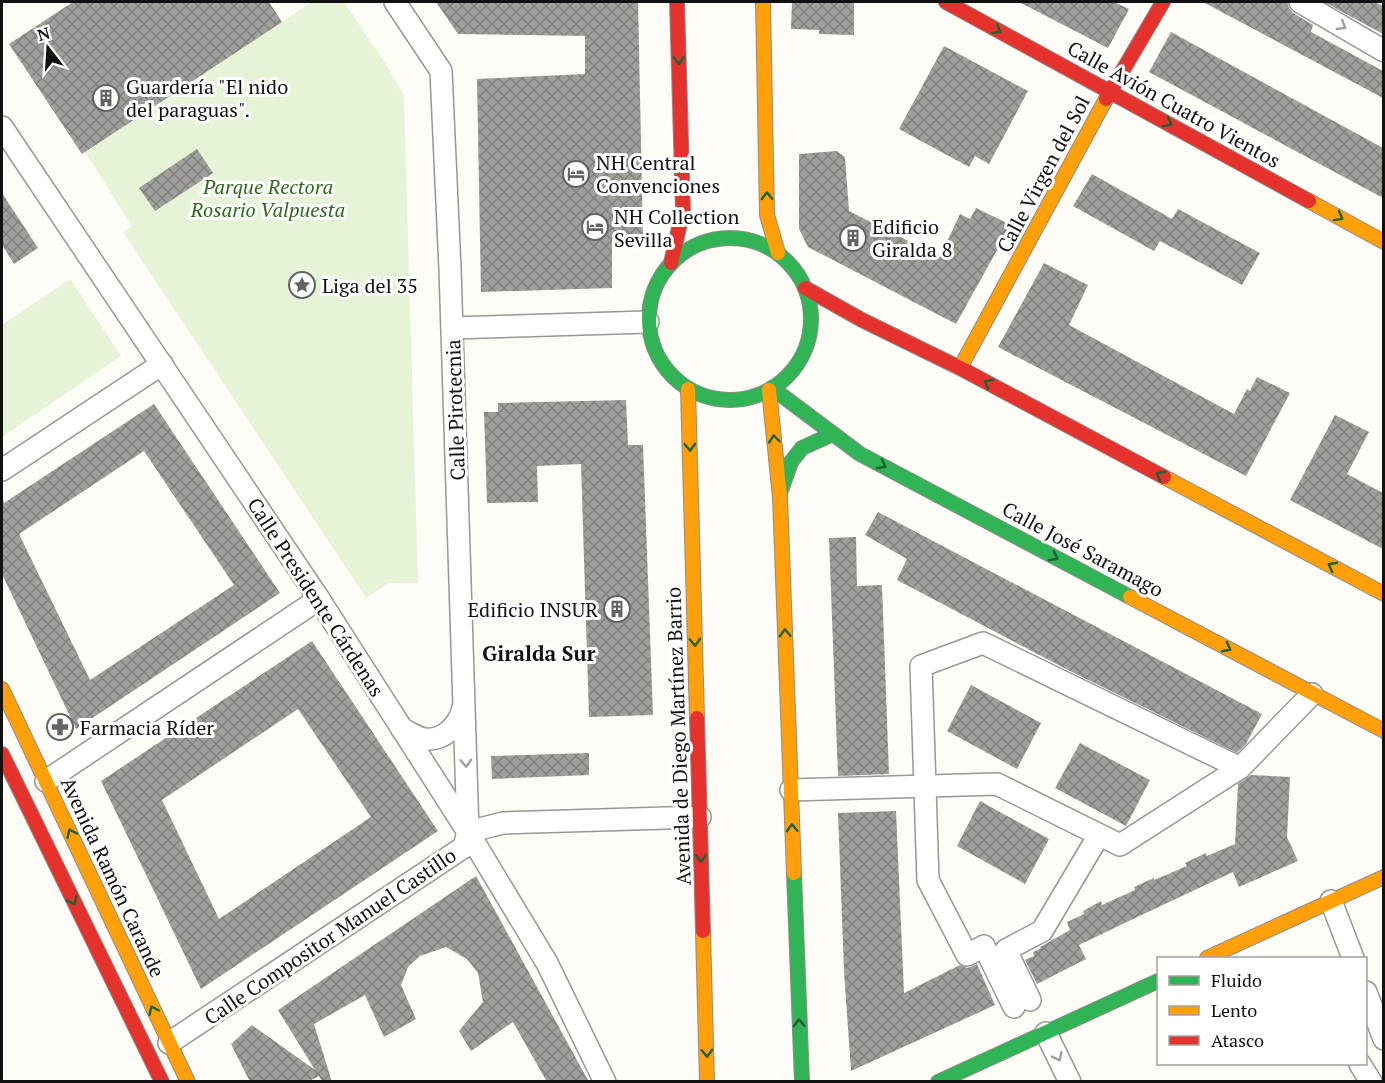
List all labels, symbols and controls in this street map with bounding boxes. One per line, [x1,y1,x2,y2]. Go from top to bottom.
north arrow [18,18,78,78]
one-way arrow [1336,19,1346,31]
text: N [35,21,53,46]
one-way arrow [991,23,1001,34]
street label: Calle Avión Cuatro Vientos [1063,34,1285,174]
one-way arrow [672,55,685,64]
place label: Guardería "El nido del paraguas". [126,73,288,123]
building icon: Guardería "El nido del paraguas". [91,83,121,113]
street label: Calle Virgen del Sol [990,91,1096,257]
one-way arrow [1162,116,1172,127]
place label: NH Central Convenciones [596,149,720,199]
hotel icon: NH Central Convenciones [561,159,591,189]
park label: Parque Rectora Rosario Valpuesta [190,173,345,223]
one-way arrow [760,192,773,201]
place label: NH Collection Sevilla [614,203,739,253]
one-way arrow [1333,210,1343,222]
hotel icon: NH Collection Sevilla [580,212,610,242]
place label: Edificio Giralda 8 [872,213,952,263]
building icon: Edificio Giralda 8 [838,223,868,253]
place icon: Liga del 35 [287,270,317,300]
place label: Liga del 35 [322,272,418,299]
street label: Calle Pirotecnia [439,339,471,481]
one-way arrow [984,379,994,390]
one-way arrow [768,434,781,443]
one-way arrow [683,443,696,452]
one-way arrow [876,458,886,469]
one-way arrow [1156,471,1166,482]
street label: Calle Presidente Cárdenas [241,492,391,702]
street label: Calle José Saramago [998,495,1168,603]
one-way arrow [1048,550,1059,561]
one-way arrow [1327,562,1338,574]
street label: Avenida de Diego Martínez Barrio [659,586,697,886]
building icon: Edificio INSUR [602,594,632,624]
place label: Edificio INSUR [467,596,598,623]
one-way arrow [779,629,792,638]
one-way arrow [689,638,701,647]
district label: Giralda Sur [482,639,596,667]
one-way arrow [1220,641,1231,652]
pharmacy icon: Farmacia Ríder [45,712,75,742]
place label: Farmacia Ríder [80,714,214,741]
one-way arrow [459,758,472,767]
street label: Avenida Ramón Carande [55,773,171,981]
one-way arrow [786,824,799,833]
one-way arrow [66,829,78,840]
street label: Calle Compositor Manuel Castillo [199,841,461,1031]
one-way arrow [695,854,707,863]
one-way arrow [66,894,78,905]
legend [1157,957,1367,1065]
text: Fluido [1211,968,1262,992]
text: Lento [1211,998,1257,1022]
one-way arrow [149,1005,161,1016]
one-way arrow [793,1019,806,1028]
text: Atasco [1211,1028,1264,1052]
one-way arrow [700,1048,713,1057]
one-way arrow [1050,1051,1062,1062]

